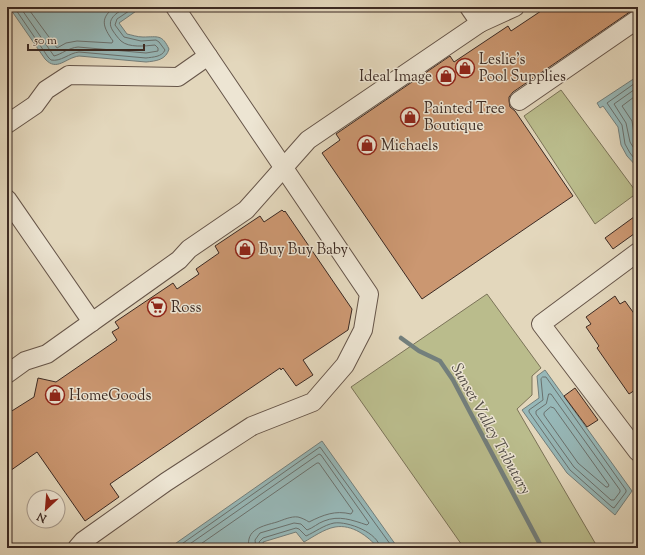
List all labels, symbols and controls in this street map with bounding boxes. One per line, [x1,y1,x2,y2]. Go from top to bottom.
scale bar [28,26,144,52]
text: 50 m [33,32,57,50]
place label: Leslie's Pool Supplies [479,50,566,88]
shop icon: Leslie's Pool Supplies [454,57,476,79]
shop icon: Ideal Image [435,65,457,87]
place label: Ideal Image [359,67,432,88]
place label: Painted Tree Boutique [424,99,505,137]
shop icon: Painted Tree Boutique [399,106,421,128]
shop icon: Michaels [356,134,378,156]
place label: Michaels [381,136,438,157]
shop icon: Buy Buy Baby [234,238,256,260]
place label: Buy Buy Baby [259,240,348,261]
supermarket icon: Ross [146,296,168,318]
place label: Ross [171,298,201,319]
water label: Sunset Valley Tributary [444,359,536,499]
shop icon: HomeGoods [44,384,66,406]
place label: HomeGoods [69,386,151,407]
north arrow [26,489,66,529]
text: N [34,508,50,527]

